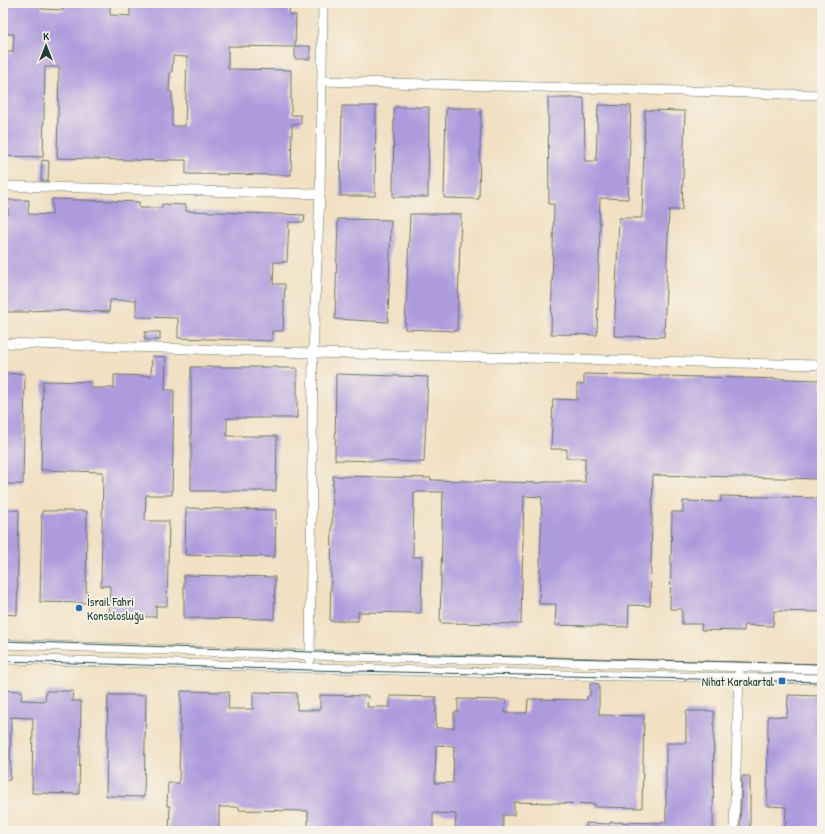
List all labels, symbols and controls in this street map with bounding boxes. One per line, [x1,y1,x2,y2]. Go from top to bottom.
north arrow [26,26,66,66]
text: K [43,29,49,43]
place label: İsrail Fahri Konsolosluğu [87,593,144,624]
marker: İsrail Fahri Konsolosluğu [74,603,84,613]
place label: Nihat Karakartal [702,673,775,690]
marker: Nihat Karakartal [777,676,787,686]

